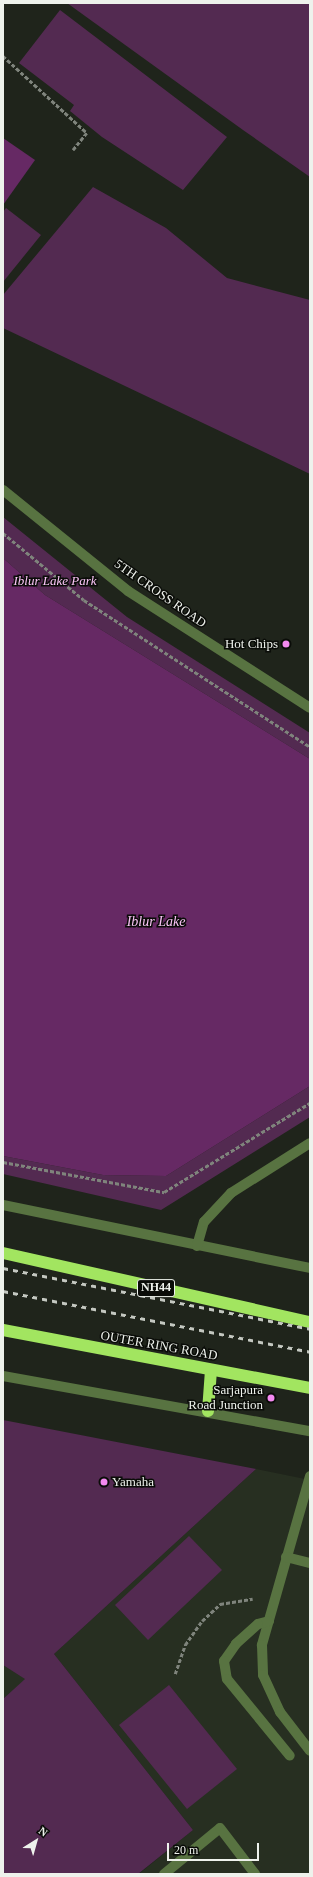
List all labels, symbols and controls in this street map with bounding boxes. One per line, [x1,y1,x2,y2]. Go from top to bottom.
street label: 5TH CROSS ROAD [111,557,209,631]
park label: Iblur Lake Park [13,573,97,589]
place label: Hot Chips [225,636,278,652]
marker: Hot Chips [281,639,291,649]
water label: Iblur Lake [127,914,185,930]
road number: NH44 [137,1278,175,1298]
street label: OUTER RING ROAD [99,1328,219,1364]
place label: Sarjapura Road Junction [188,1383,263,1414]
marker: Sarjapura Road Junction [266,1393,276,1403]
place label: Yamaha [112,1474,154,1490]
marker: Yamaha [99,1477,109,1487]
north arrow [16,1821,56,1861]
text: N [36,1824,50,1839]
scale bar [169,1835,261,1861]
text: 20 m [174,1843,198,1857]

